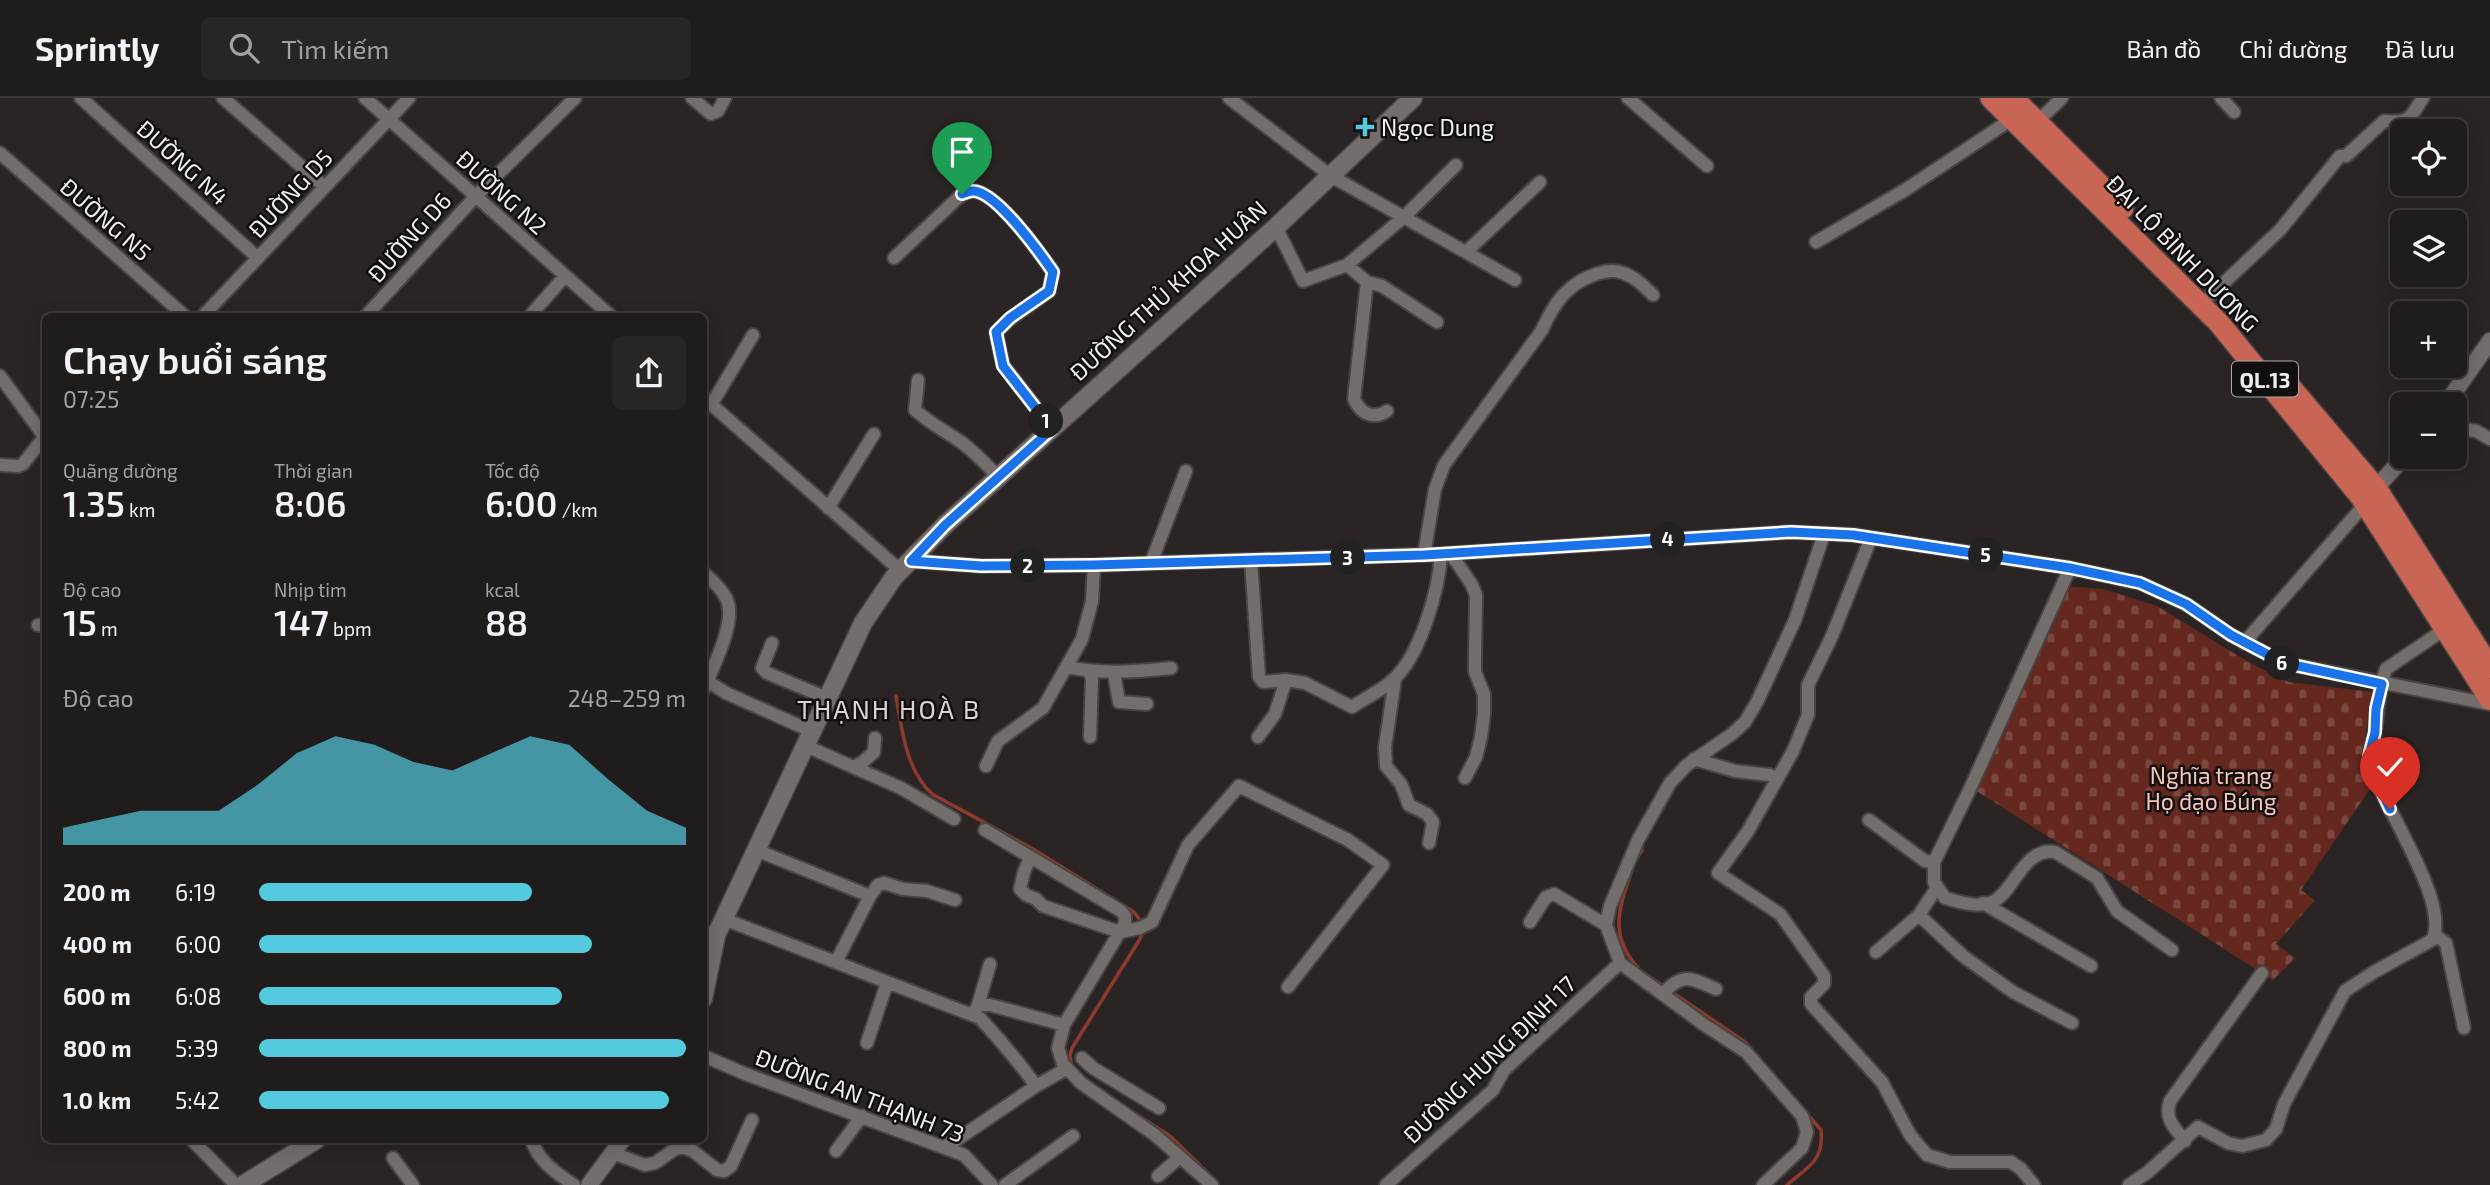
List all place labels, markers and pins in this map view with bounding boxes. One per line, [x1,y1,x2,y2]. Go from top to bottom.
place label: Ngọc Dung [1381,113,1494,141]
marker: Ngọc Dung [1355,117,1375,137]
pin [932,122,992,194]
pin: 1 [1028,404,1064,438]
pin: 4 [1650,522,1686,556]
pin: 5 [1968,538,2004,573]
pin: 3 [1330,540,1366,575]
pin: 2 [1010,548,1046,584]
pin: 6 [2264,646,2300,680]
pin [2360,737,2420,809]

